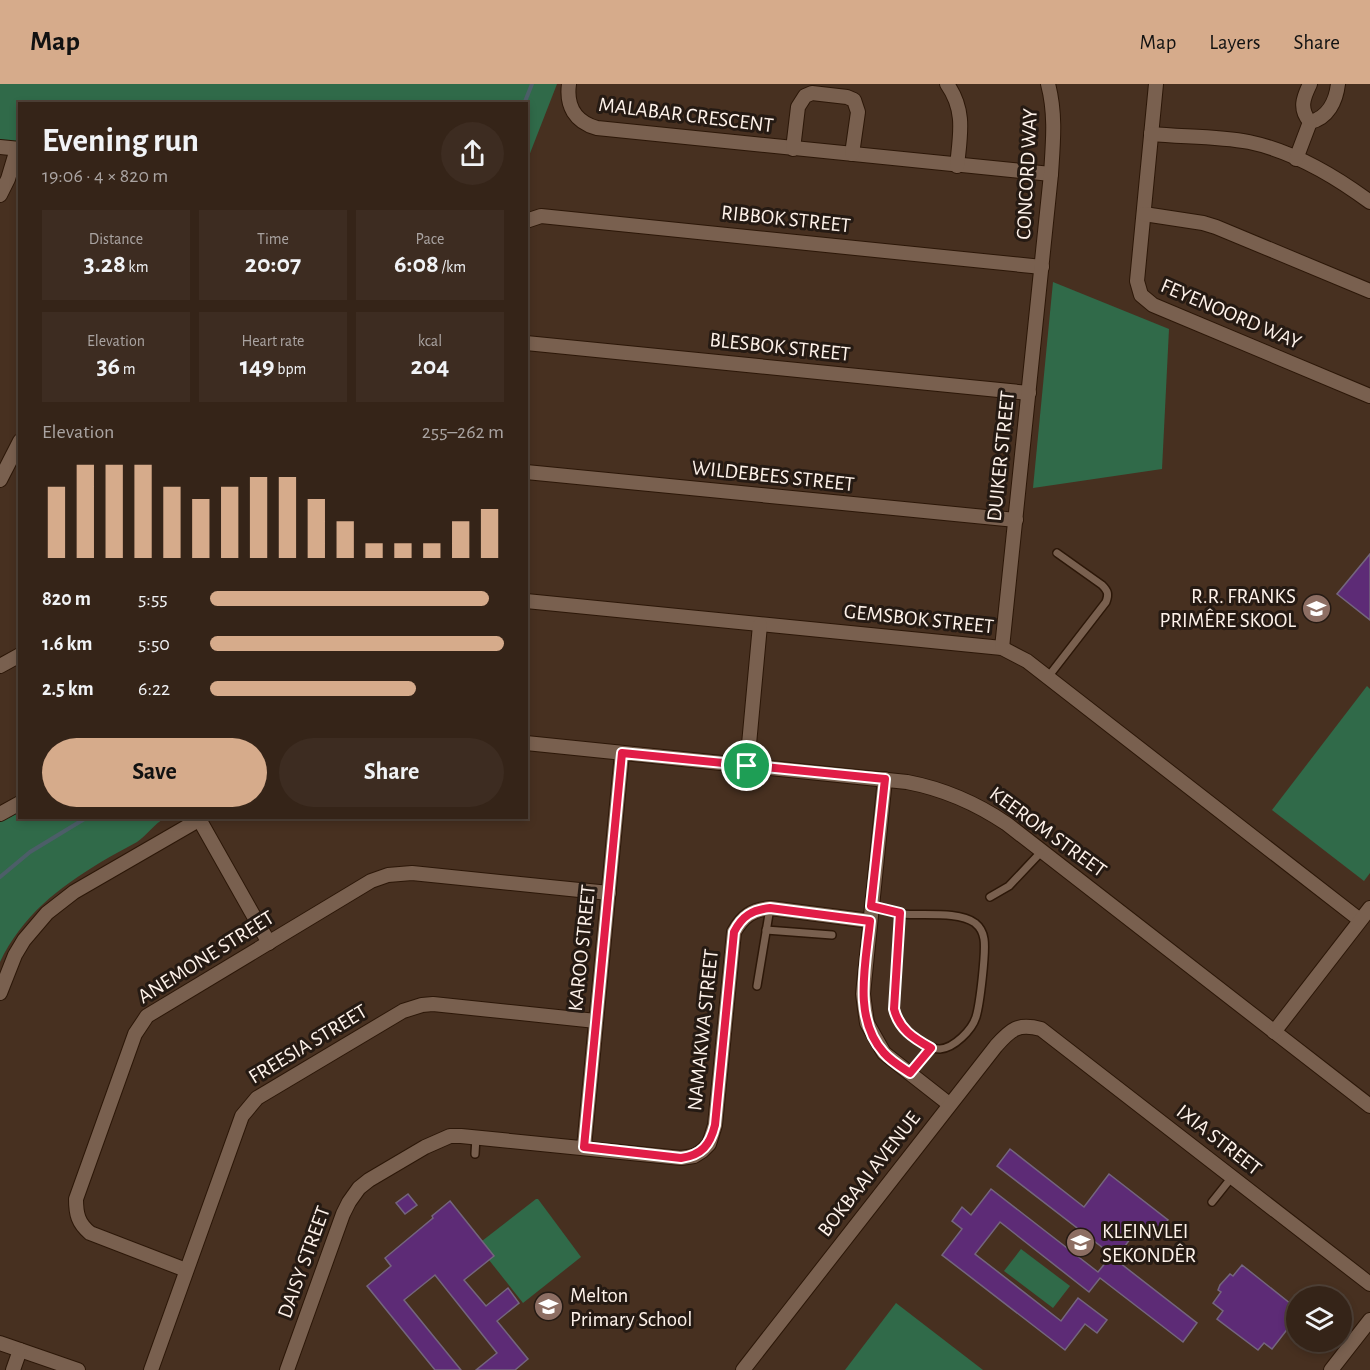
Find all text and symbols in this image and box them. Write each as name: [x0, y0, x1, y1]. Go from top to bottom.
text: Map: [30, 28, 80, 56]
text: Map: [1140, 32, 1176, 53]
text: Layers: [1209, 32, 1260, 53]
text: Share: [1293, 32, 1340, 53]
street label: MALABAR CRESCENT: [597, 94, 775, 136]
street label: CONCORD WAY: [1013, 108, 1041, 240]
button: share: [441, 122, 504, 185]
text: Evening run: [42, 125, 199, 158]
text: 19:06 · 4 × 820 m: [42, 166, 168, 186]
street label: RIBBOK STREET: [720, 202, 852, 236]
text: Distance: [89, 231, 143, 247]
text: Time: [257, 231, 289, 247]
text: Pace: [416, 231, 444, 247]
text: 3.28: [84, 251, 126, 277]
text: 20:07: [245, 251, 301, 277]
text: 6:08: [394, 251, 439, 277]
text: km: [126, 259, 148, 275]
text: /km: [439, 259, 466, 275]
street label: FEYENOORD WAY: [1158, 275, 1304, 353]
street label: BLESBOK STREET: [708, 329, 852, 365]
text: Elevation: [87, 333, 145, 349]
text: Heart rate: [242, 333, 304, 349]
text: kcal: [418, 333, 442, 349]
text: 36: [96, 353, 120, 379]
text: 149: [240, 353, 275, 379]
text: 204: [411, 353, 449, 379]
text: m: [120, 361, 136, 377]
text: bpm: [275, 361, 306, 377]
street label: DUIKER STREET: [984, 390, 1018, 522]
text: Elevation: [42, 422, 114, 442]
text: 255–262 m: [422, 422, 504, 442]
street label: WILDEBEES STREET: [690, 457, 856, 495]
place label: R.R. FRANKS PRIMÊRE SKOOL: [1160, 586, 1296, 631]
text: 820 m: [42, 589, 91, 609]
text: 5:55: [138, 589, 168, 609]
school or university icon: R.R. FRANKS PRIMÊRE SKOOL: [1301, 592, 1333, 624]
street label: GEMSBOK STREET: [843, 601, 995, 637]
text: 1.6 km: [42, 634, 93, 654]
text: 5:50: [138, 634, 170, 654]
text: 2.5 km: [42, 679, 94, 699]
text: 6:22: [138, 679, 170, 699]
button: Save: [42, 738, 267, 807]
button: Share: [279, 738, 504, 807]
pin: [721, 740, 772, 791]
icon: arrive: [730, 749, 763, 782]
street label: KEEROM STREET: [986, 783, 1110, 881]
street label: KAROO STREET: [565, 884, 599, 1012]
street label: ANEMONE STREET: [134, 907, 278, 1007]
street label: NAMAKWA STREET: [684, 948, 722, 1112]
street label: FREESIA STREET: [245, 1000, 371, 1088]
street label: IXIA STREET: [1173, 1101, 1265, 1179]
street label: BOKBAAI AVENUE: [814, 1108, 924, 1240]
street label: DAISY STREET: [274, 1203, 334, 1321]
place label: KLEINVLEI SEKONDÊR: [1102, 1221, 1196, 1266]
school or university icon: KLEINVLEI SEKONDÊR: [1065, 1227, 1097, 1259]
place label: Melton Primary School: [570, 1285, 693, 1330]
map controls: [1286, 1286, 1352, 1352]
button: layers: [1286, 1286, 1352, 1352]
school or university icon: Melton Primary School: [533, 1291, 565, 1323]

